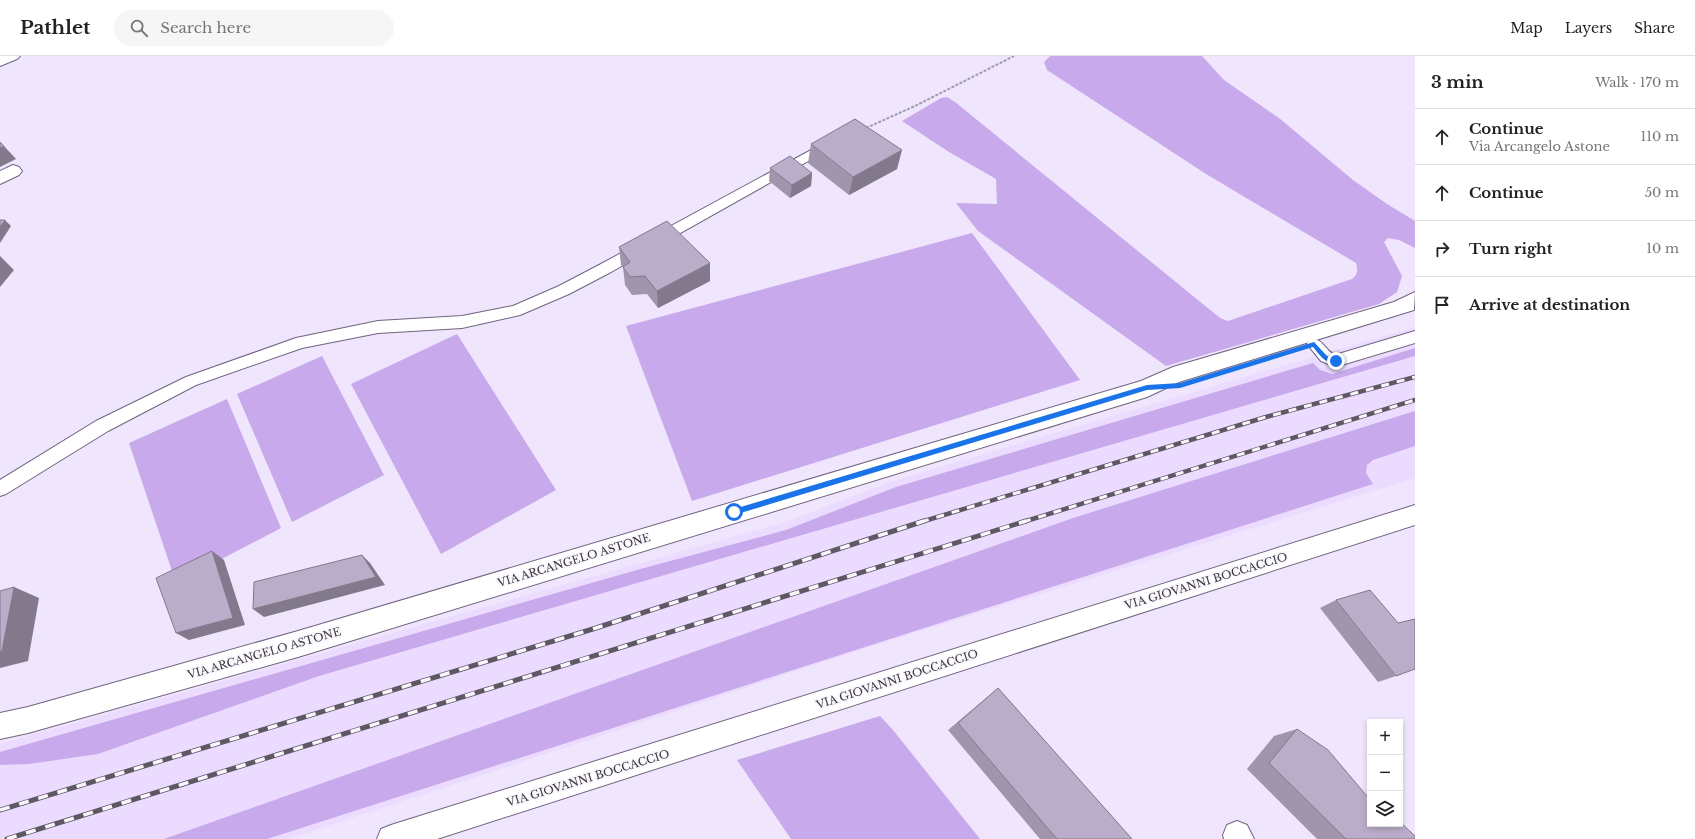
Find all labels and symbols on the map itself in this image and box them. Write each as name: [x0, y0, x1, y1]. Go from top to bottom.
route end: [1327, 352, 1345, 370]
route start: [725, 503, 743, 521]
street label: VIA ARCANGELO ASTONE: [495, 530, 652, 590]
street label: VIA GIOVANNI BOCCACCIO: [1122, 550, 1289, 613]
street label: VIA ARCANGELO ASTONE: [185, 624, 342, 682]
street label: VIA GIOVANNI BOCCACCIO: [813, 646, 980, 712]
street label: VIA GIOVANNI BOCCACCIO: [504, 747, 671, 810]

